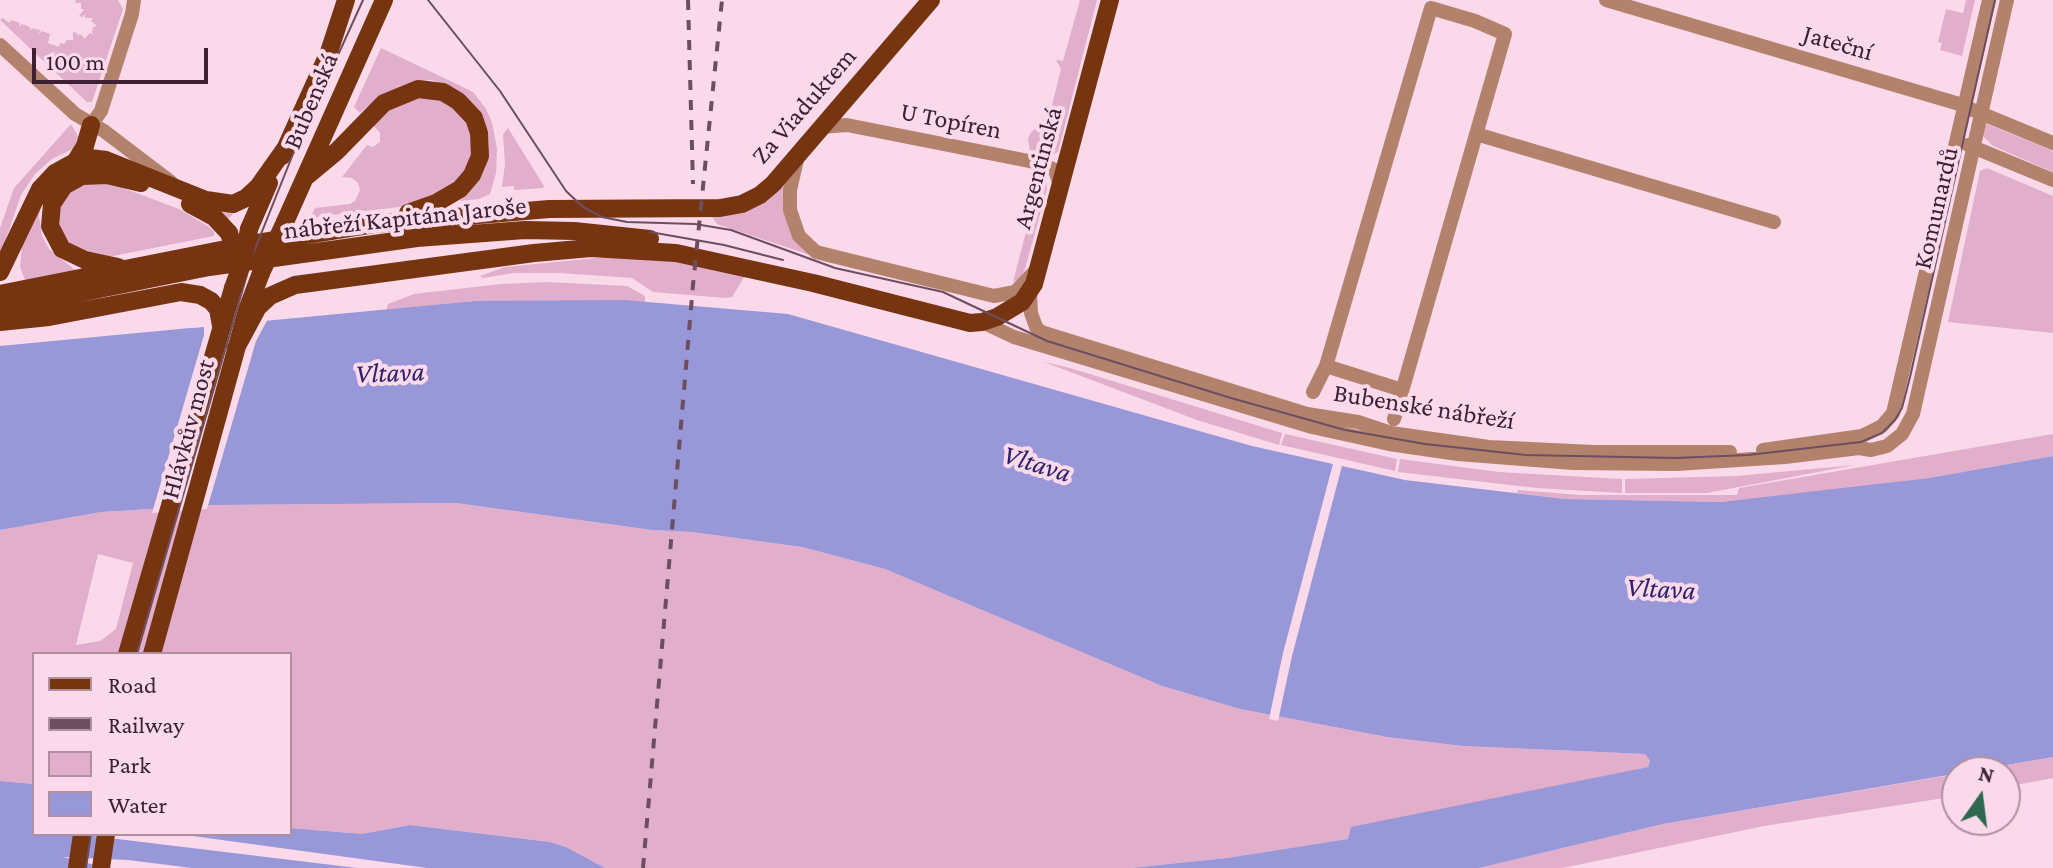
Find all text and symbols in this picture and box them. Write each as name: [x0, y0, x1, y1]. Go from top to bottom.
street label: Jateční: [1800, 18, 1876, 68]
scale bar: [36, 32, 212, 82]
street label: Za Viaduktem: [745, 41, 863, 171]
text: 100 m: [46, 48, 105, 75]
street label: Bubenská: [277, 48, 345, 154]
street label: U Topíren: [898, 96, 1004, 146]
street label: Argentinská: [1007, 103, 1069, 233]
street label: Komunardů: [1907, 144, 1965, 272]
street label: nábřeží Kapitána Jaroše: [282, 190, 528, 246]
water label: Vltava: [355, 355, 425, 391]
street label: Hlávkův most: [154, 356, 222, 502]
street label: Bubenské nábřeží: [1331, 377, 1517, 437]
water label: Vltava: [999, 438, 1075, 490]
water label: Vltava: [1626, 570, 1696, 608]
legend: [32, 652, 292, 836]
text: Road: [108, 671, 157, 698]
text: Railway: [108, 711, 184, 738]
text: Park: [108, 751, 151, 778]
north arrow: [1941, 756, 2021, 836]
text: N: [1976, 760, 1997, 788]
text: Water: [108, 791, 167, 818]

